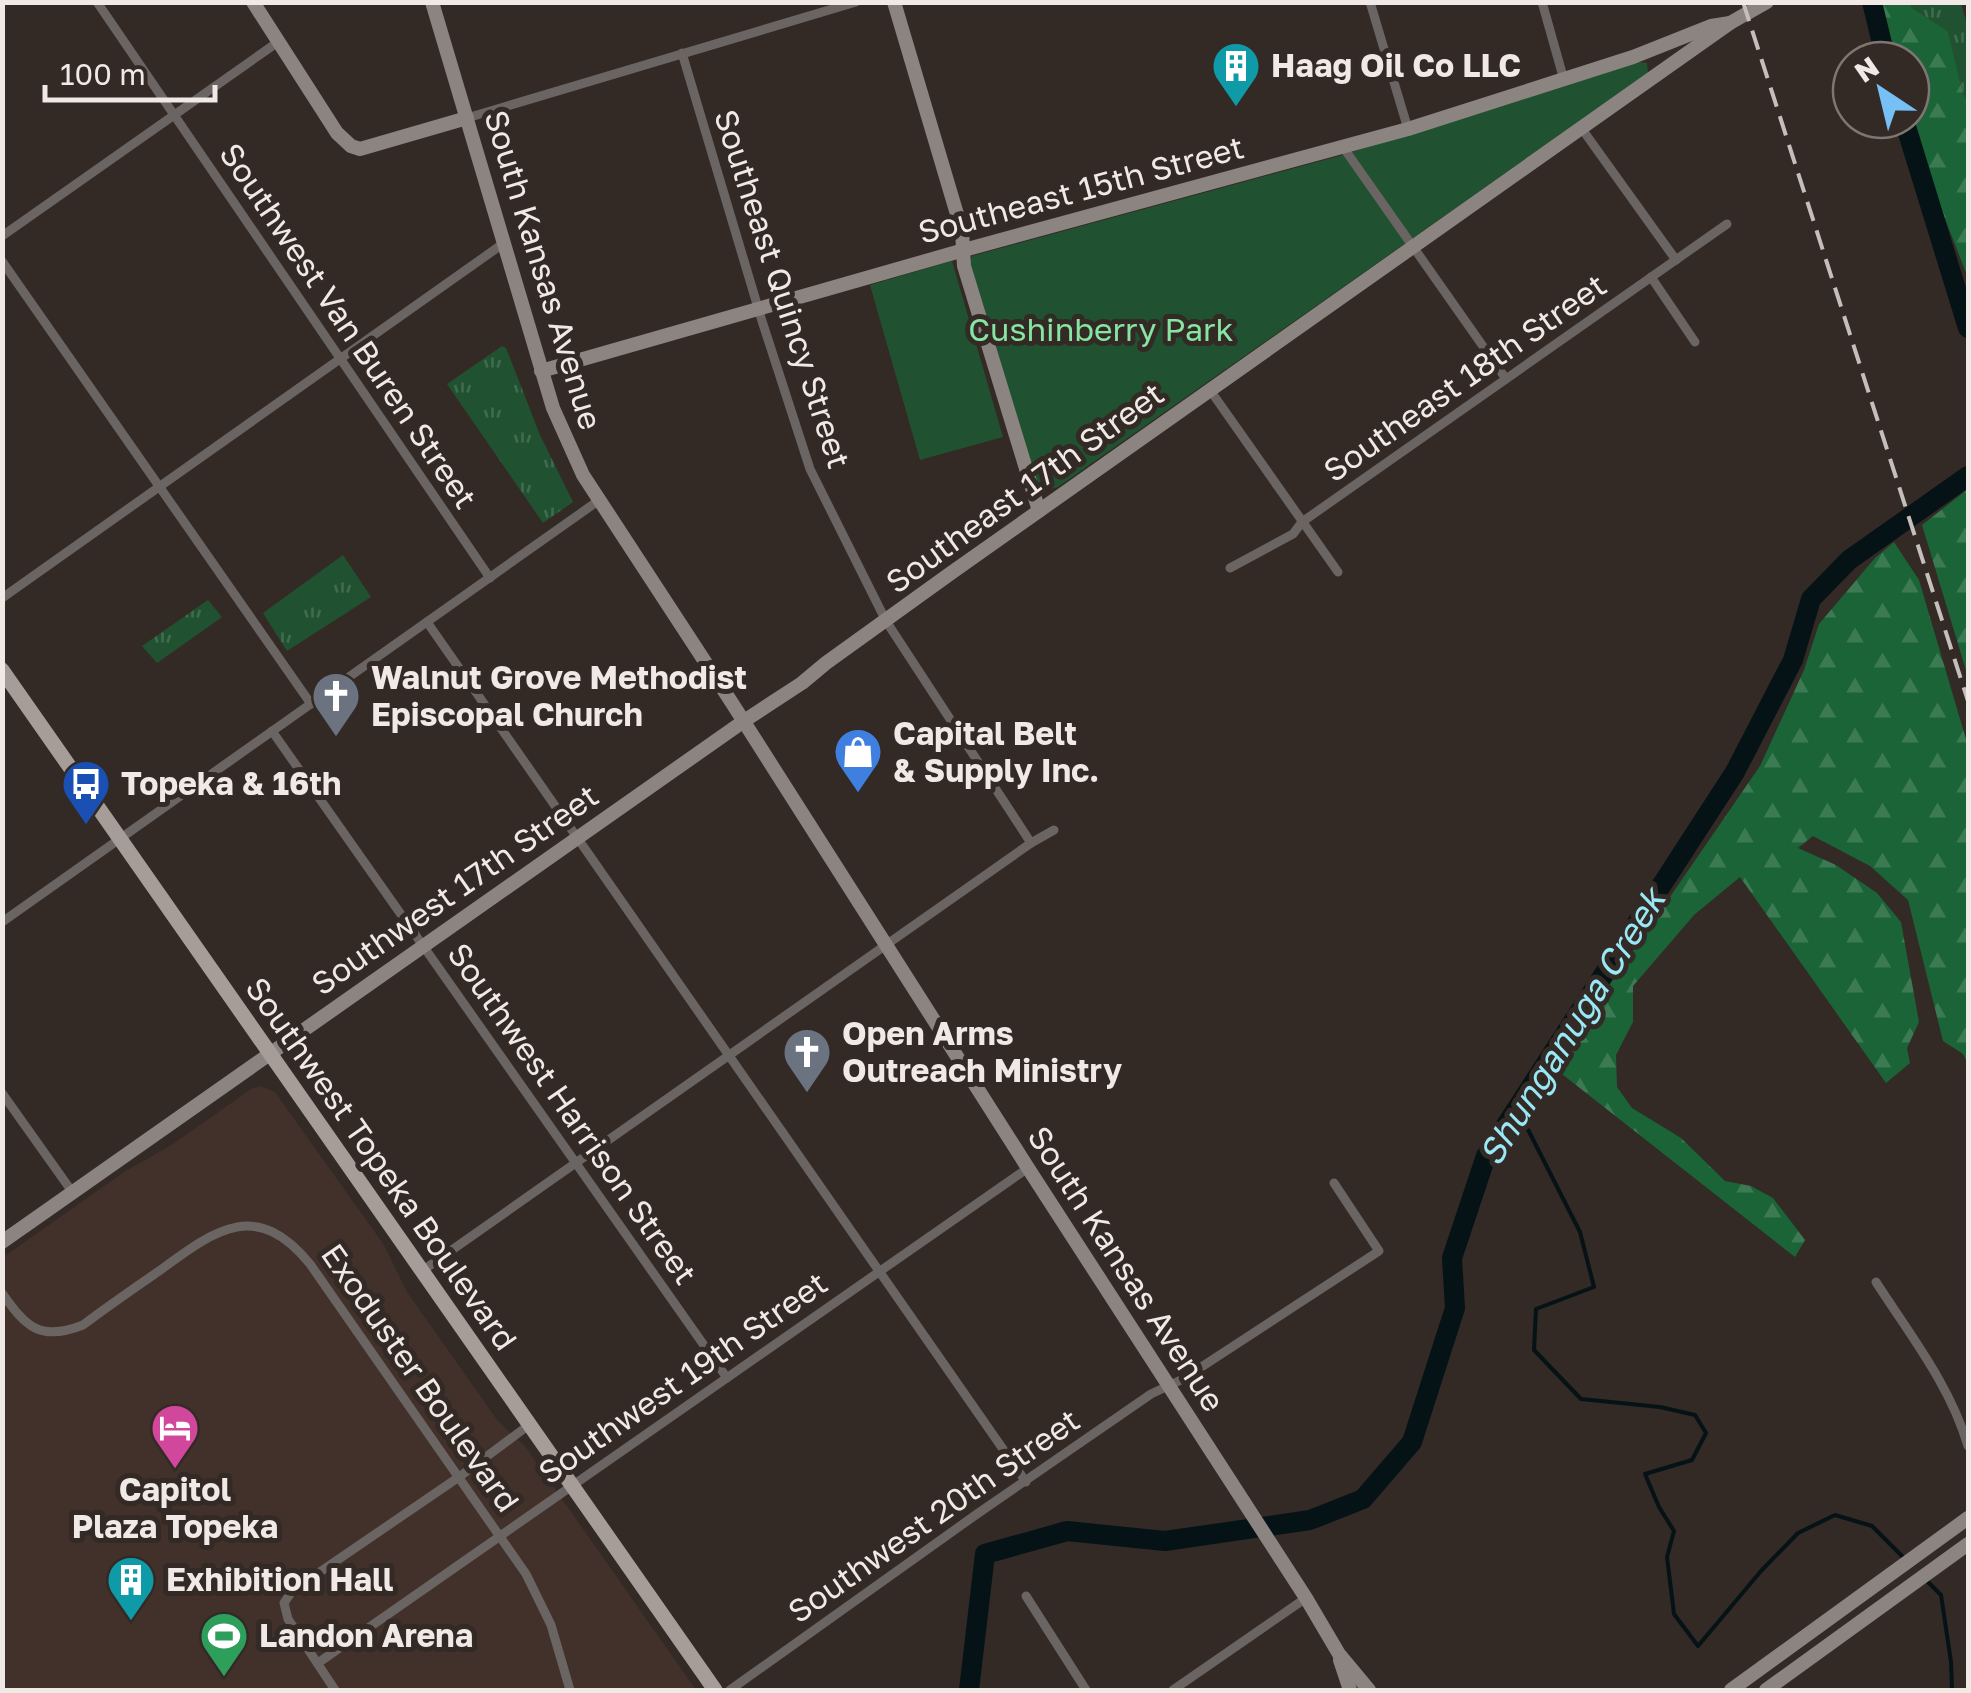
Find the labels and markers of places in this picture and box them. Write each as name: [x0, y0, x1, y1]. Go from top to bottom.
building icon: Haag Oil Co LLC: [1210, 40, 1262, 108]
place label: Haag Oil Co LLC: [1271, 46, 1521, 84]
place label: Walnut Grove Methodist Episcopal Church: [371, 658, 747, 733]
church icon: Walnut Grove Methodist Episcopal Church: [310, 670, 362, 738]
place label: Capital Belt & Supply Inc.: [893, 714, 1099, 789]
shop icon: Capital Belt & Supply Inc.: [832, 726, 884, 794]
bus stop icon: Topeka & 16th: [60, 758, 112, 826]
place label: Topeka & 16th: [121, 764, 341, 802]
place label: Open Arms Outreach Ministry: [842, 1014, 1122, 1089]
church icon: Open Arms Outreach Ministry: [781, 1026, 833, 1094]
hotel icon: Capitol Plaza Topeka: [149, 1402, 201, 1470]
place label: Capitol Plaza Topeka: [72, 1470, 278, 1545]
building icon: Exhibition Hall: [105, 1554, 157, 1622]
place label: Exhibition Hall: [166, 1560, 394, 1598]
sports icon: Landon Arena: [198, 1610, 250, 1678]
place label: Landon Arena: [259, 1616, 473, 1654]

